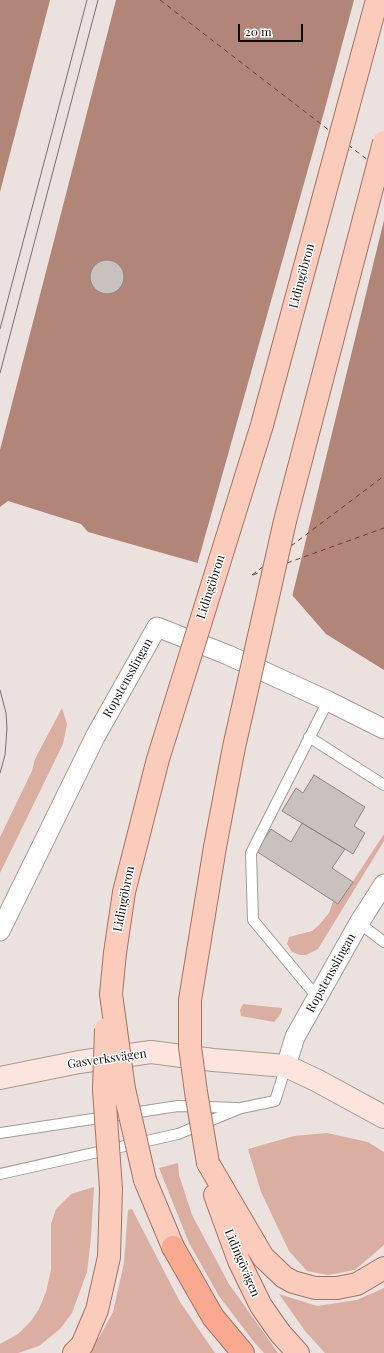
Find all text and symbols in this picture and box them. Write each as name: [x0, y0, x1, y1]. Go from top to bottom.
scale bar: [240, 16, 305, 42]
text: 20 m: [245, 23, 272, 39]
street label: Lidingöbron: [286, 242, 318, 310]
street label: Lidingöbron: [194, 553, 228, 621]
street label: Ropstensslingan: [100, 636, 156, 720]
street label: Lidingöbron: [111, 865, 137, 933]
street label: Ropstensslingan: [303, 931, 359, 1015]
street label: Gasverksvägen: [66, 1046, 148, 1072]
street label: Lidingövägen: [221, 1227, 263, 1299]

